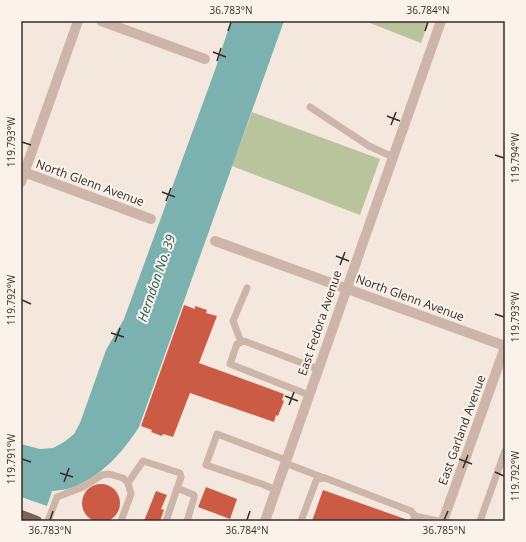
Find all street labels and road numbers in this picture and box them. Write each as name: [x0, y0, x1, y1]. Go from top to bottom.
street label: North Glenn Avenue: [34, 155, 147, 210]
street label: East Fedora Avenue: [294, 268, 346, 378]
street label: North Glenn Avenue: [354, 270, 467, 325]
street label: East Garland Avenue: [434, 372, 489, 487]

